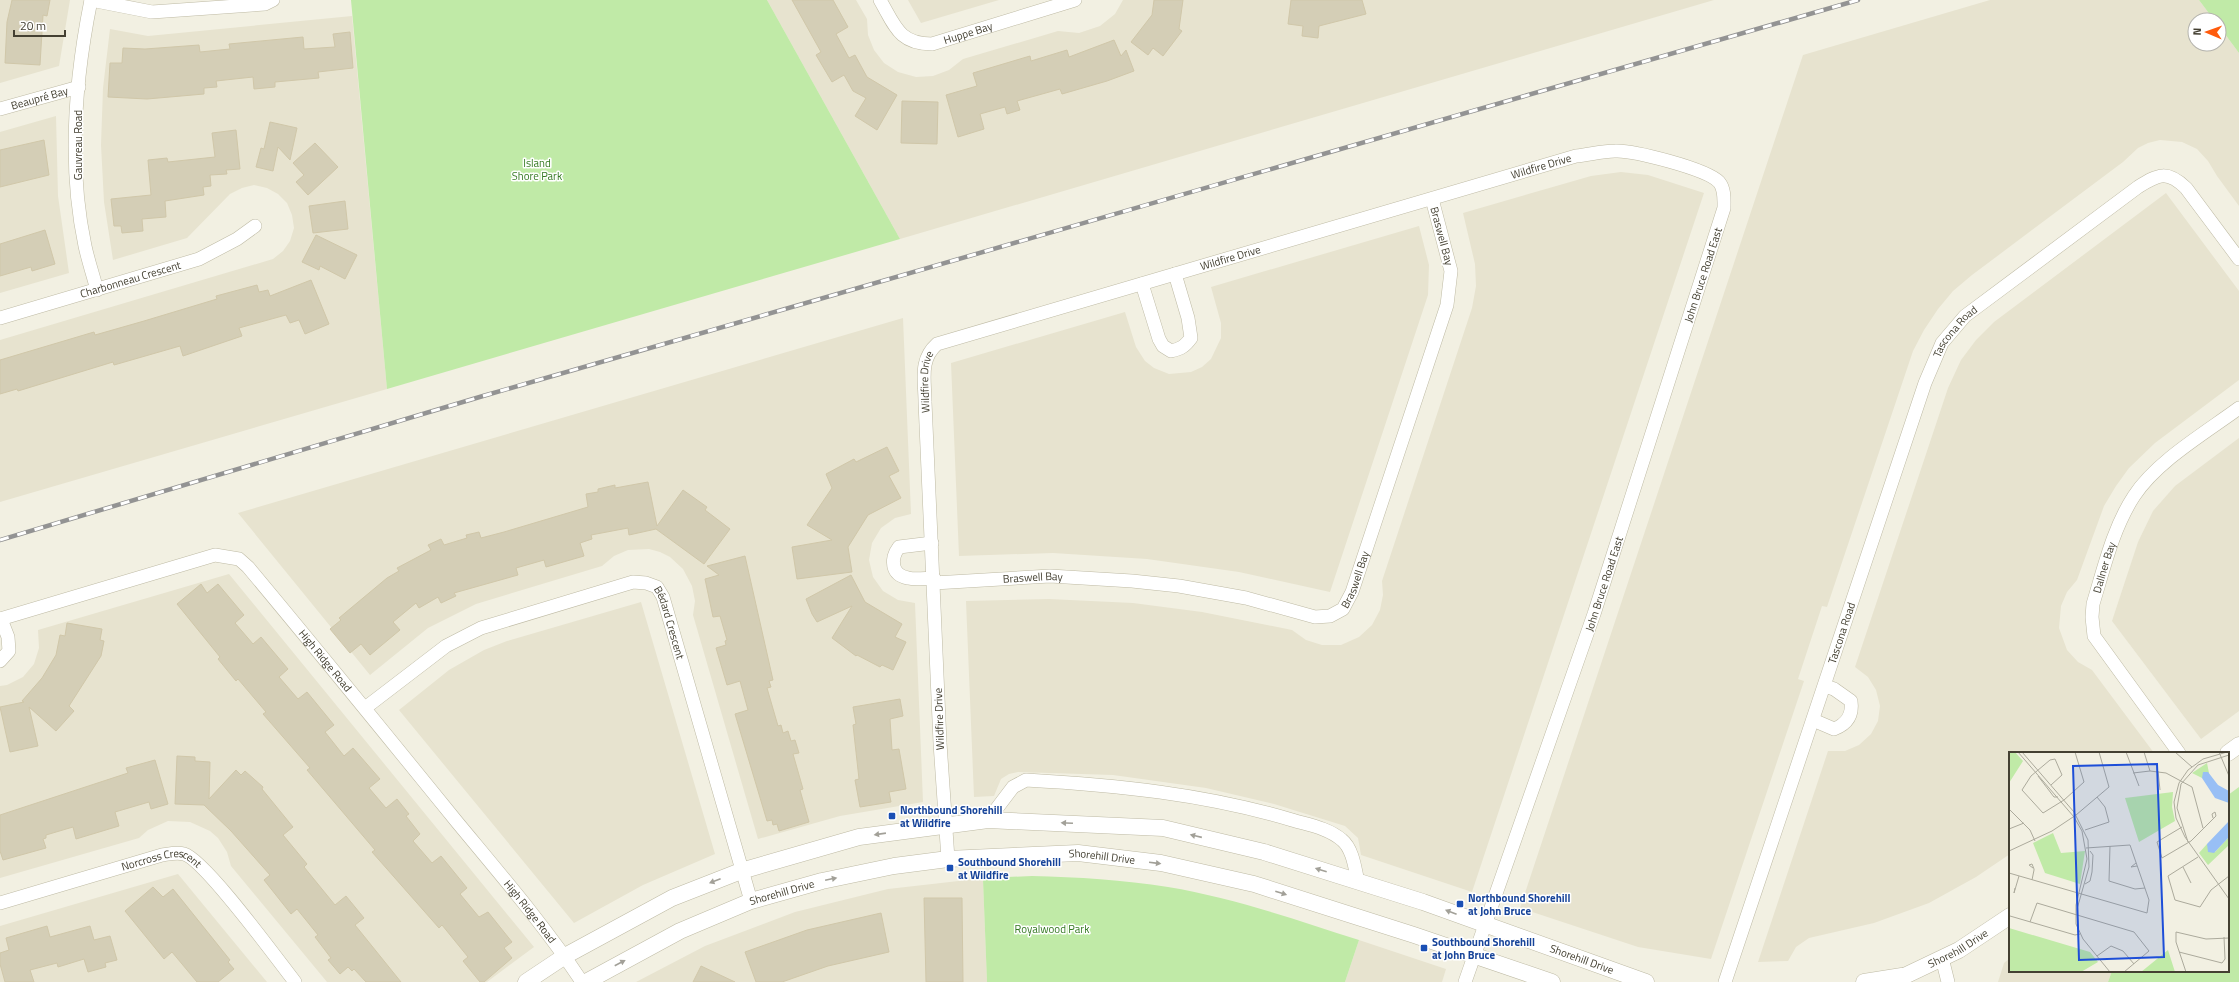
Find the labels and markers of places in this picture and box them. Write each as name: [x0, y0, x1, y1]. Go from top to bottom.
place label: Northbound Shorehill at Wildfire: [900, 802, 1003, 831]
marker: Northbound Shorehill at Wildfire: [887, 811, 897, 821]
place label: Southbound Shorehill at Wildfire: [958, 854, 1061, 883]
marker: Southbound Shorehill at Wildfire: [945, 863, 955, 873]
place label: Northbound Shorehill at John Bruce: [1468, 890, 1571, 919]
marker: Northbound Shorehill at John Bruce: [1455, 899, 1465, 909]
place label: Southbound Shorehill at John Bruce: [1432, 934, 1535, 963]
marker: Southbound Shorehill at John Bruce: [1419, 943, 1429, 953]

